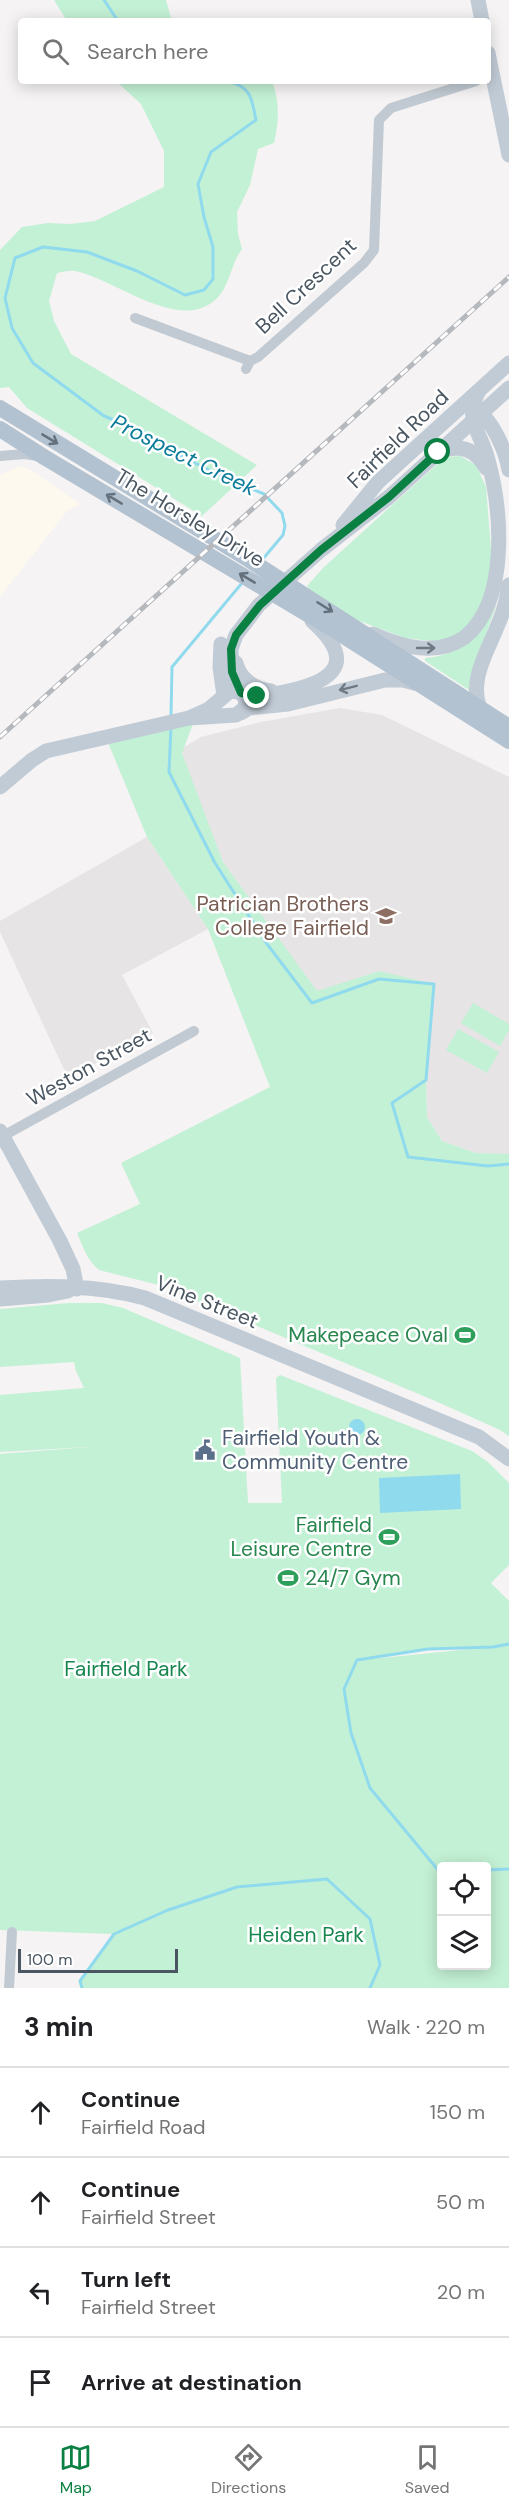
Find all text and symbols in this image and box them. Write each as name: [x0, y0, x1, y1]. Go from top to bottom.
search box: [18, 18, 491, 84]
icon: search: [39, 35, 72, 68]
text: Search here: [87, 37, 208, 66]
street label: Bell Crescent: [249, 232, 363, 340]
street label: Fairfield Road: [341, 383, 455, 495]
water label: Prospect Creek: [106, 407, 262, 503]
one-way arrow: [41, 433, 58, 445]
route start: [424, 438, 450, 464]
street label: The Horsley Drive: [110, 462, 270, 574]
one-way arrow: [106, 493, 123, 505]
one-way arrow: [239, 572, 256, 584]
one-way arrow: [316, 601, 333, 614]
one-way arrow: [416, 642, 436, 654]
route end: [243, 682, 269, 708]
one-way arrow: [339, 683, 358, 695]
place label: Patrician Brothers College Fairfield: [196, 890, 369, 942]
school or university icon: Patrician Brothers College Fairfield: [374, 904, 398, 928]
street label: Weston Street: [22, 1021, 156, 1113]
street label: Vine Street: [152, 1269, 262, 1335]
place label: Makepeace Oval: [288, 1321, 448, 1349]
sports icon: Makepeace Oval: [453, 1323, 477, 1347]
place label: Fairfield Youth & Community Centre: [222, 1424, 408, 1476]
public building icon: Fairfield Youth & Community Centre: [193, 1438, 217, 1462]
place label: Fairfield Leisure Centre: [230, 1511, 372, 1563]
sports icon: Fairfield Leisure Centre: [377, 1525, 401, 1549]
place label: 24/7 Gym: [305, 1564, 401, 1592]
sports icon: 24/7 Gym: [276, 1566, 300, 1590]
park label: Fairfield Park: [64, 1655, 188, 1683]
map controls: [437, 1862, 491, 1970]
button: locate: [437, 1862, 491, 1916]
button: layers: [437, 1916, 491, 1970]
park label: Heiden Park: [248, 1921, 364, 1949]
scale bar: [18, 1946, 178, 1974]
text: 100 m: [27, 1949, 72, 1970]
text: 3 min: [24, 2010, 93, 2044]
text: Walk · 220 m: [367, 2014, 485, 2040]
text: Continue: [81, 2085, 180, 2114]
icon: ahead: [24, 2096, 57, 2129]
text: 150 m: [430, 2099, 485, 2125]
text: Fairfield Road: [81, 2114, 206, 2140]
text: Continue: [81, 2175, 180, 2204]
icon: ahead: [24, 2186, 57, 2219]
text: 50 m: [436, 2189, 485, 2215]
text: Fairfield Street: [81, 2204, 216, 2230]
text: Turn left: [81, 2265, 171, 2294]
icon: left: [24, 2276, 57, 2309]
text: 20 m: [437, 2279, 485, 2305]
text: Fairfield Street: [81, 2294, 216, 2320]
icon: arrive: [24, 2366, 57, 2399]
text: Arrive at destination: [81, 2368, 302, 2397]
tab: Map: [59, 2441, 92, 2498]
tab: Directions: [211, 2441, 286, 2498]
tab: Saved: [405, 2441, 450, 2498]

